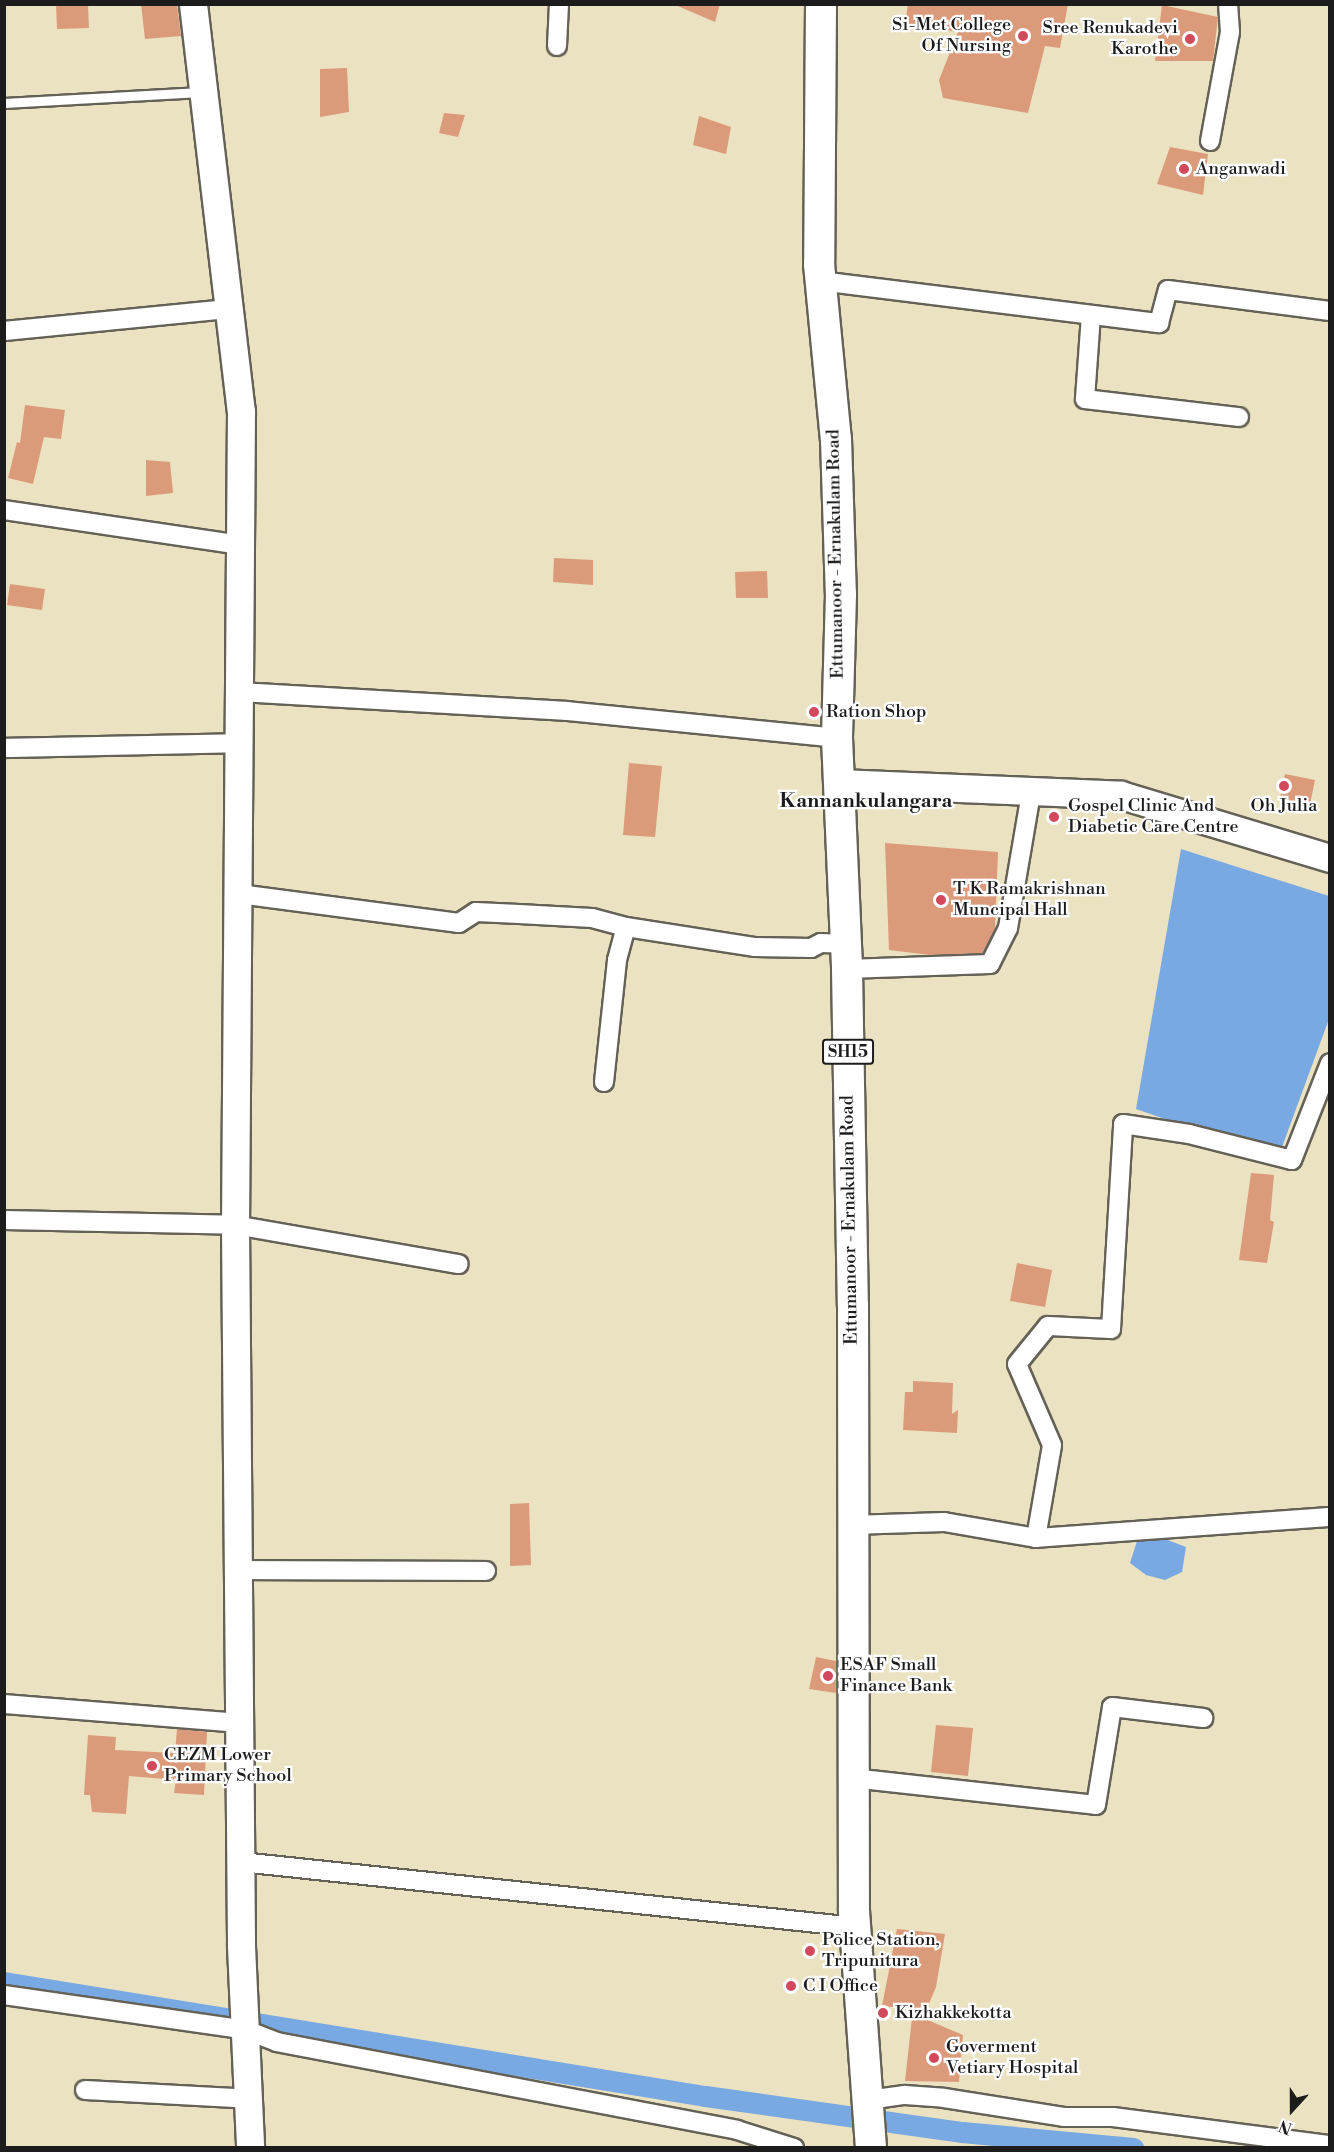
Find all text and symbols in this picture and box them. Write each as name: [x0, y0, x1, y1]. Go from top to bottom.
place label: Si-Met College Of Nursing: [892, 15, 1011, 57]
place label: Sree Renukadevi Karothe: [1043, 18, 1178, 60]
marker: Si-Met College Of Nursing: [1016, 29, 1030, 43]
marker: Sree Renukadevi Karothe: [1183, 32, 1197, 46]
place label: Anganwadi: [1196, 158, 1286, 180]
marker: Anganwadi: [1177, 162, 1191, 176]
street label: Ettumanoor - Ernakulam Road: [823, 429, 849, 679]
place label: Ration Shop: [826, 701, 926, 723]
marker: Ration Shop: [807, 705, 821, 719]
marker: Oh Julia: [1277, 779, 1291, 793]
district label: Kannankulangara: [780, 789, 952, 813]
place label: Oh Julia: [1251, 795, 1317, 817]
place label: Gospel Clinic And Diabetic Care Centre: [1068, 796, 1239, 838]
marker: Gospel Clinic And Diabetic Care Centre: [1045, 808, 1063, 826]
place label: T K Ramakrishnan Muncipal Hall: [953, 879, 1106, 922]
marker: T K Ramakrishnan Muncipal Hall: [934, 893, 948, 907]
road number: SH15: [821, 1039, 875, 1065]
street label: Ettumanoor - Ernakulam Road: [837, 1095, 863, 1345]
place label: ESAF Small Finance Bank: [840, 1655, 952, 1698]
marker: ESAF Small Finance Bank: [821, 1669, 835, 1683]
place label: CEZM Lower Primary School: [164, 1745, 292, 1788]
marker: CEZM Lower Primary School: [145, 1759, 159, 1773]
place label: Police Station, Tripunitura: [822, 1930, 940, 1972]
marker: Police Station, Tripunitura: [803, 1944, 817, 1958]
place label: C I Office: [803, 1975, 878, 1997]
marker: C I Office: [784, 1979, 798, 1993]
place label: Kizhakkekotta: [895, 2002, 1012, 2024]
marker: Kizhakkekotta: [876, 2006, 890, 2020]
place label: Goverment Vetiary Hospital: [946, 2037, 1078, 2080]
marker: Goverment Vetiary Hospital: [927, 2051, 941, 2065]
north arrow: [1262, 2080, 1322, 2140]
text: N: [1276, 2115, 1295, 2138]

